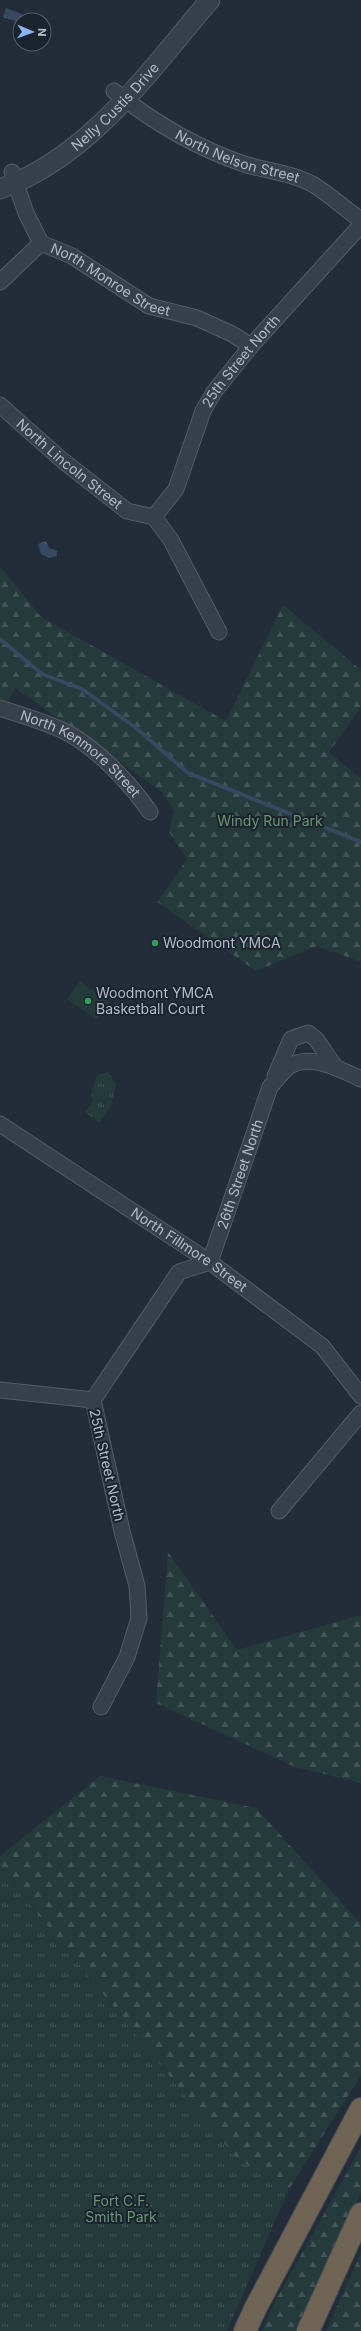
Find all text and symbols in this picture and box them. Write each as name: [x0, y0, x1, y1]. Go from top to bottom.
north arrow: [12, 12, 52, 52]
text: N: [35, 28, 49, 37]
street label: Nelly Custis Drive: [68, 59, 162, 154]
street label: North Nelson Street: [173, 126, 302, 186]
street label: North Monroe Street: [48, 239, 173, 319]
street label: 25th Street North: [198, 311, 283, 410]
street label: North Lincoln Street: [13, 415, 126, 512]
street label: North Kenmore Street: [18, 706, 145, 800]
park label: Windy Run Park: [217, 812, 323, 829]
place label: Woodmont YMCA: [163, 934, 281, 951]
marker: Woodmont YMCA: [150, 938, 160, 948]
place label: Woodmont YMCA Basketball Court: [96, 984, 214, 1017]
marker: Woodmont YMCA Basketball Court: [83, 996, 93, 1006]
street label: 26th Street North: [213, 1117, 266, 1231]
street label: North Fillmore Street: [128, 1203, 251, 1295]
street label: 25th Street North: [86, 1407, 129, 1523]
park label: Fort C.F. Smith Park: [85, 2192, 157, 2225]

